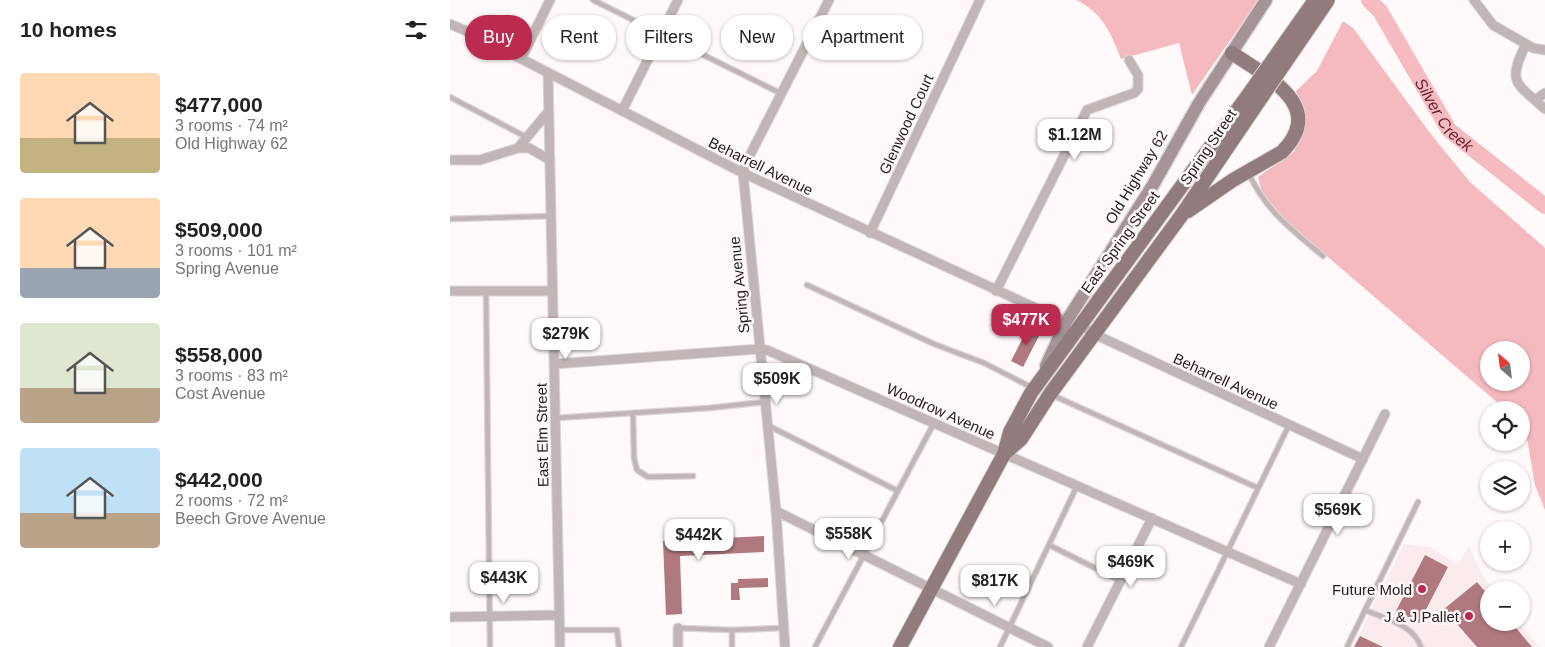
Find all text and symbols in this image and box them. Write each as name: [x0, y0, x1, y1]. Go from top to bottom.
chip: Buy: [465, 15, 532, 60]
chip: Rent: [542, 15, 616, 60]
chip: Filters: [626, 15, 711, 60]
chip: New: [721, 15, 793, 60]
chip: Apartment: [803, 15, 922, 60]
icon: filters: [402, 16, 430, 44]
text: 10 homes: [20, 18, 117, 41]
street label: Glenwood Court: [875, 71, 937, 177]
water label: Silver Creek: [1412, 75, 1477, 155]
icon: home: [60, 93, 120, 153]
text: $477,000: [175, 93, 263, 116]
street label: Spring Street: [1176, 105, 1240, 188]
text: 3 rooms · 74 m²: [175, 117, 288, 134]
pin: $1.12M: [1034, 119, 1116, 161]
text: $1.12M: [1048, 126, 1102, 143]
street label: Old Highway 62: [1101, 127, 1171, 227]
street label: Beharrell Avenue: [706, 133, 816, 199]
text: Old Highway 62: [175, 135, 288, 152]
street label: East Spring Street: [1077, 187, 1163, 296]
icon: home: [60, 218, 120, 278]
text: $509,000: [175, 218, 263, 241]
street label: Spring Avenue: [725, 236, 753, 334]
text: 3 rooms · 101 m²: [175, 242, 297, 259]
text: Spring Avenue: [175, 260, 279, 277]
pin: $477K: [991, 304, 1061, 346]
text: $477K: [1002, 311, 1050, 328]
pin: $279K: [531, 318, 601, 360]
text: $279K: [542, 325, 590, 342]
north arrow: [1480, 341, 1530, 391]
map controls: [1480, 341, 1530, 631]
icon: home: [60, 343, 120, 403]
text: $558,000: [175, 343, 263, 366]
street label: Beharrell Avenue: [1171, 349, 1281, 413]
pin: $509K: [742, 362, 812, 405]
text: 3 rooms · 83 m²: [175, 367, 288, 384]
text: $509K: [753, 370, 801, 387]
street label: Woodrow Avenue: [884, 379, 998, 443]
street label: East Elm Street: [533, 382, 551, 487]
text: Cost Avenue: [175, 385, 265, 402]
button: locate: [1480, 401, 1530, 451]
button: layers: [1480, 461, 1530, 511]
icon: home: [60, 468, 120, 528]
text: $442,000: [175, 468, 263, 491]
text: 2 rooms · 72 m²: [175, 492, 288, 509]
pin: $569K: [1303, 494, 1373, 536]
text: $569K: [1314, 501, 1362, 518]
text: Beech Grove Avenue: [175, 510, 326, 527]
pin: $442K: [664, 518, 734, 561]
pin: $558K: [814, 518, 884, 560]
button: +: [1480, 521, 1530, 571]
text: $558K: [825, 525, 873, 542]
text: $442K: [675, 526, 723, 543]
pin: $469K: [1096, 546, 1166, 588]
text: $469K: [1107, 553, 1155, 570]
pin: $443K: [469, 562, 539, 604]
pin: $817K: [960, 564, 1030, 607]
text: $443K: [480, 569, 528, 586]
text: $817K: [971, 572, 1019, 589]
place label: Future Mold: [1332, 581, 1412, 598]
button: −: [1480, 581, 1530, 631]
marker: Future Mold: [1416, 583, 1428, 595]
place label: J & J Pallet: [1384, 608, 1460, 625]
marker: J & J Pallet: [1463, 610, 1475, 622]

